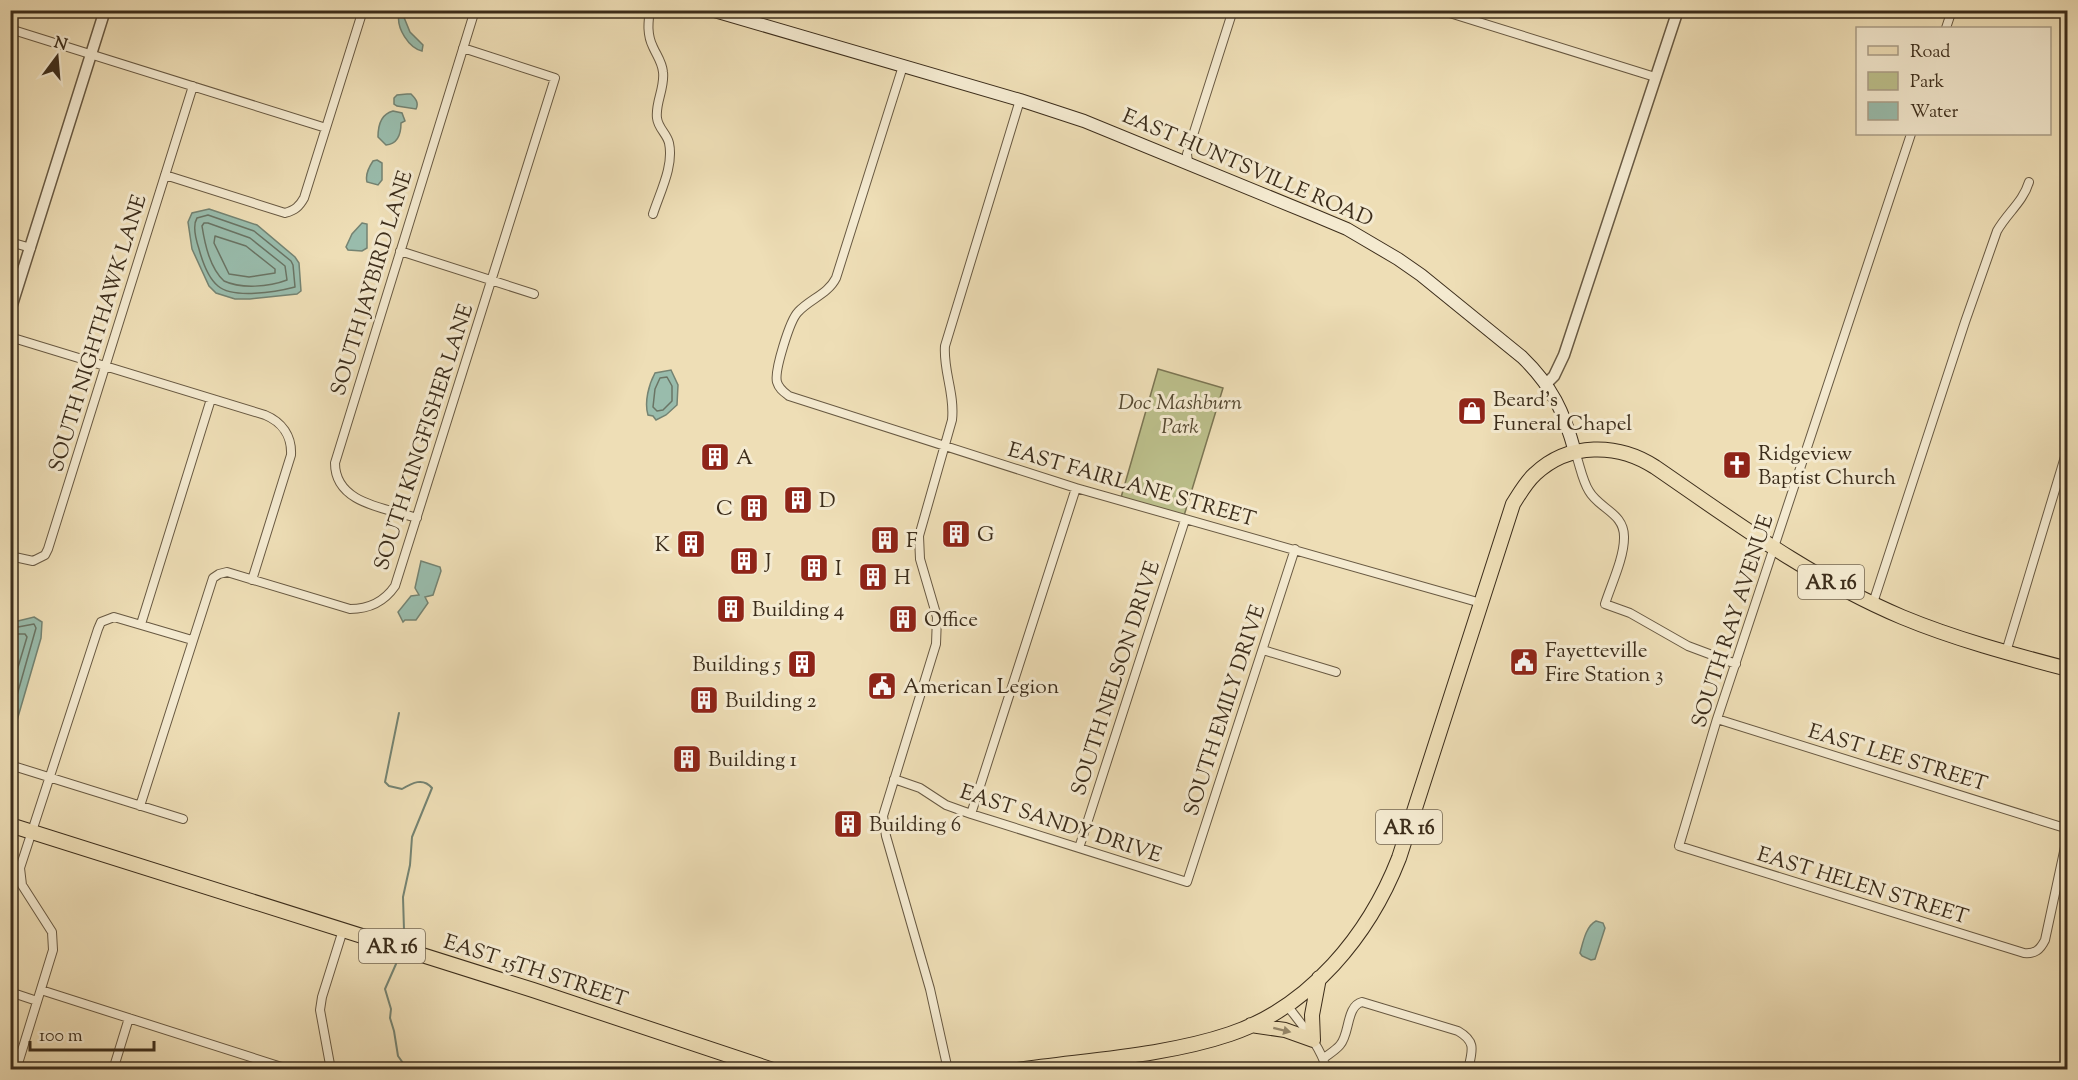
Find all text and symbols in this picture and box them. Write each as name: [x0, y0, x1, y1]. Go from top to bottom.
north arrow: [27, 27, 87, 87]
legend: [1856, 27, 2051, 135]
text: N: [51, 32, 70, 58]
text: Road: [1910, 40, 1950, 66]
text: Park: [1910, 70, 1945, 96]
text: Water: [1910, 100, 1959, 126]
street label: EAST HUNTSVILLE ROAD: [1117, 102, 1377, 235]
street label: SOUTH JAYBIRD LANE: [324, 167, 422, 400]
street label: SOUTH NIGHTHAWK LANE: [42, 191, 156, 476]
street label: SOUTH KINGFISHER LANE: [368, 300, 482, 575]
place label: Beard's Funeral Chapel: [1493, 386, 1632, 440]
park label: Doc Mashburn Park: [1118, 389, 1242, 443]
shop icon: Beard's Funeral Chapel: [1456, 395, 1488, 427]
street label: EAST FAIRLANE STREET: [1004, 436, 1259, 536]
place label: Ridgeview Baptist Church: [1758, 440, 1896, 494]
building icon: A: [699, 441, 731, 473]
place label: A: [736, 444, 753, 474]
church icon: Ridgeview Baptist Church: [1721, 449, 1753, 481]
building icon: D: [782, 484, 814, 516]
place label: D: [819, 487, 836, 517]
building icon: C: [738, 492, 770, 524]
place label: C: [716, 495, 733, 525]
street label: SOUTH RAY AVENUE: [1685, 511, 1783, 732]
building icon: G: [940, 518, 972, 550]
place label: G: [977, 521, 994, 551]
building icon: F: [869, 524, 901, 556]
place label: F: [906, 527, 918, 557]
building icon: K: [675, 528, 707, 560]
place label: K: [655, 531, 670, 561]
building icon: J: [728, 545, 760, 577]
place label: J: [764, 548, 771, 578]
building icon: I: [798, 552, 830, 584]
place label: I: [835, 555, 842, 585]
street label: SOUTH NELSON DRIVE: [1065, 557, 1169, 800]
building icon: H: [857, 561, 889, 593]
place label: H: [894, 564, 911, 594]
road number: AR 16: [1798, 565, 1864, 599]
building icon: Building 4: [715, 593, 747, 625]
place label: Building 4: [752, 596, 844, 626]
street label: SOUTH EMILY DRIVE: [1178, 601, 1274, 820]
building icon: Office: [887, 603, 919, 635]
place label: Office: [924, 606, 978, 636]
place label: Fayetteville Fire Station 3: [1545, 637, 1663, 691]
public building icon: Fayetteville Fire Station 3: [1508, 646, 1540, 678]
building icon: Building 5: [786, 648, 818, 680]
place label: Building 5: [692, 651, 781, 681]
public building icon: American Legion: [866, 670, 898, 702]
place label: American Legion: [903, 673, 1059, 703]
building icon: Building 2: [688, 684, 720, 716]
place label: Building 2: [725, 687, 817, 717]
street label: EAST LEE STREET: [1804, 717, 1991, 801]
building icon: Building 1: [671, 743, 703, 775]
place label: Building 1: [708, 746, 797, 776]
street label: EAST SANDY DRIVE: [956, 778, 1165, 872]
building icon: Building 6: [832, 808, 864, 840]
road number: AR 16: [1376, 810, 1442, 844]
place label: Building 6: [869, 811, 961, 841]
street label: EAST HELEN STREET: [1753, 840, 1972, 933]
street label: EAST 15TH STREET: [439, 928, 632, 1016]
road number: AR 16: [359, 929, 425, 963]
scale bar: [30, 1014, 154, 1052]
text: 100 m: [39, 1024, 83, 1050]
one-way arrow: [1273, 1025, 1292, 1035]

